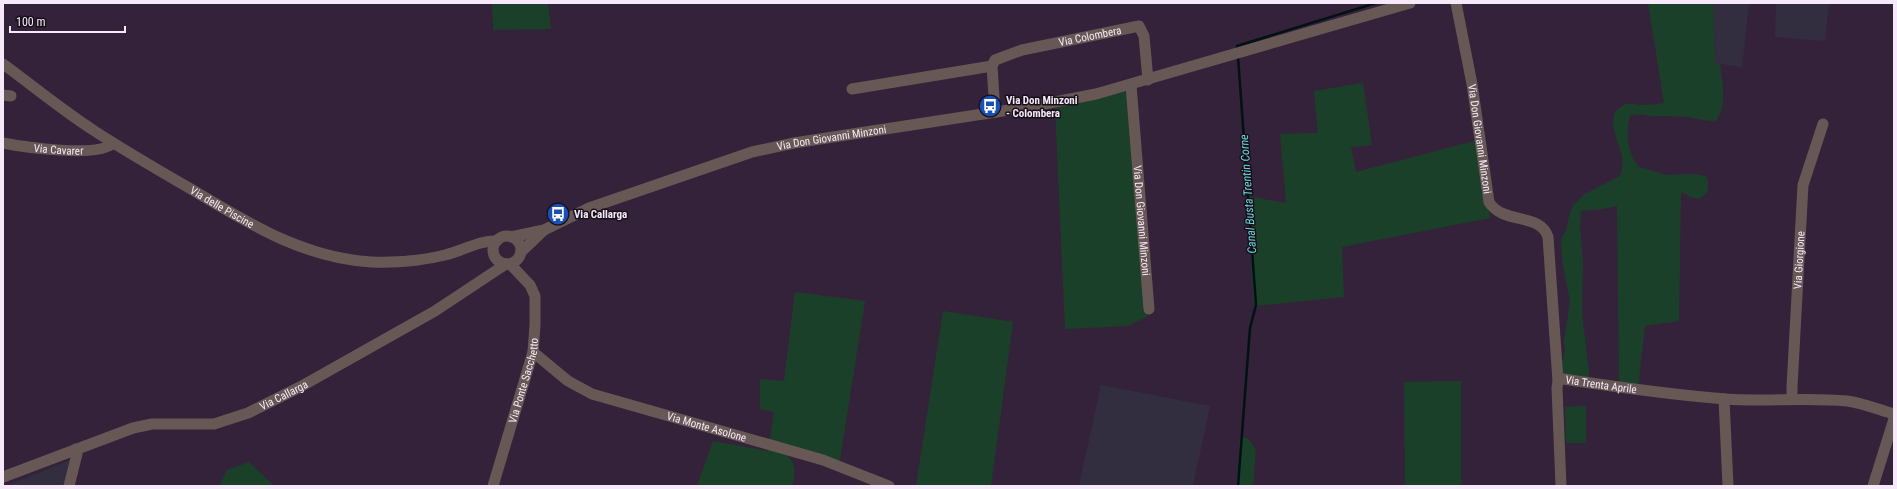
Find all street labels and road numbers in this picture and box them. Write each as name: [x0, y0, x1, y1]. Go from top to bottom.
street label: Via Colombera: [1057, 23, 1122, 49]
street label: Via Don Giovanni Minzoni: [1466, 83, 1494, 195]
street label: Via Don Giovanni Minzoni: [776, 122, 887, 153]
street label: Via Cavarer: [33, 141, 84, 157]
street label: Via Don Giovanni Minzoni: [1131, 165, 1153, 276]
street label: Via delle Piscine: [188, 183, 256, 231]
street label: Via Giorgione: [1791, 231, 1807, 290]
street label: Via Ponte Sacchetto: [506, 337, 541, 425]
street label: Via Trenta Aprile: [1565, 373, 1637, 396]
street label: Via Callarga: [257, 377, 310, 413]
street label: Via Monte Asolone: [665, 409, 748, 444]

